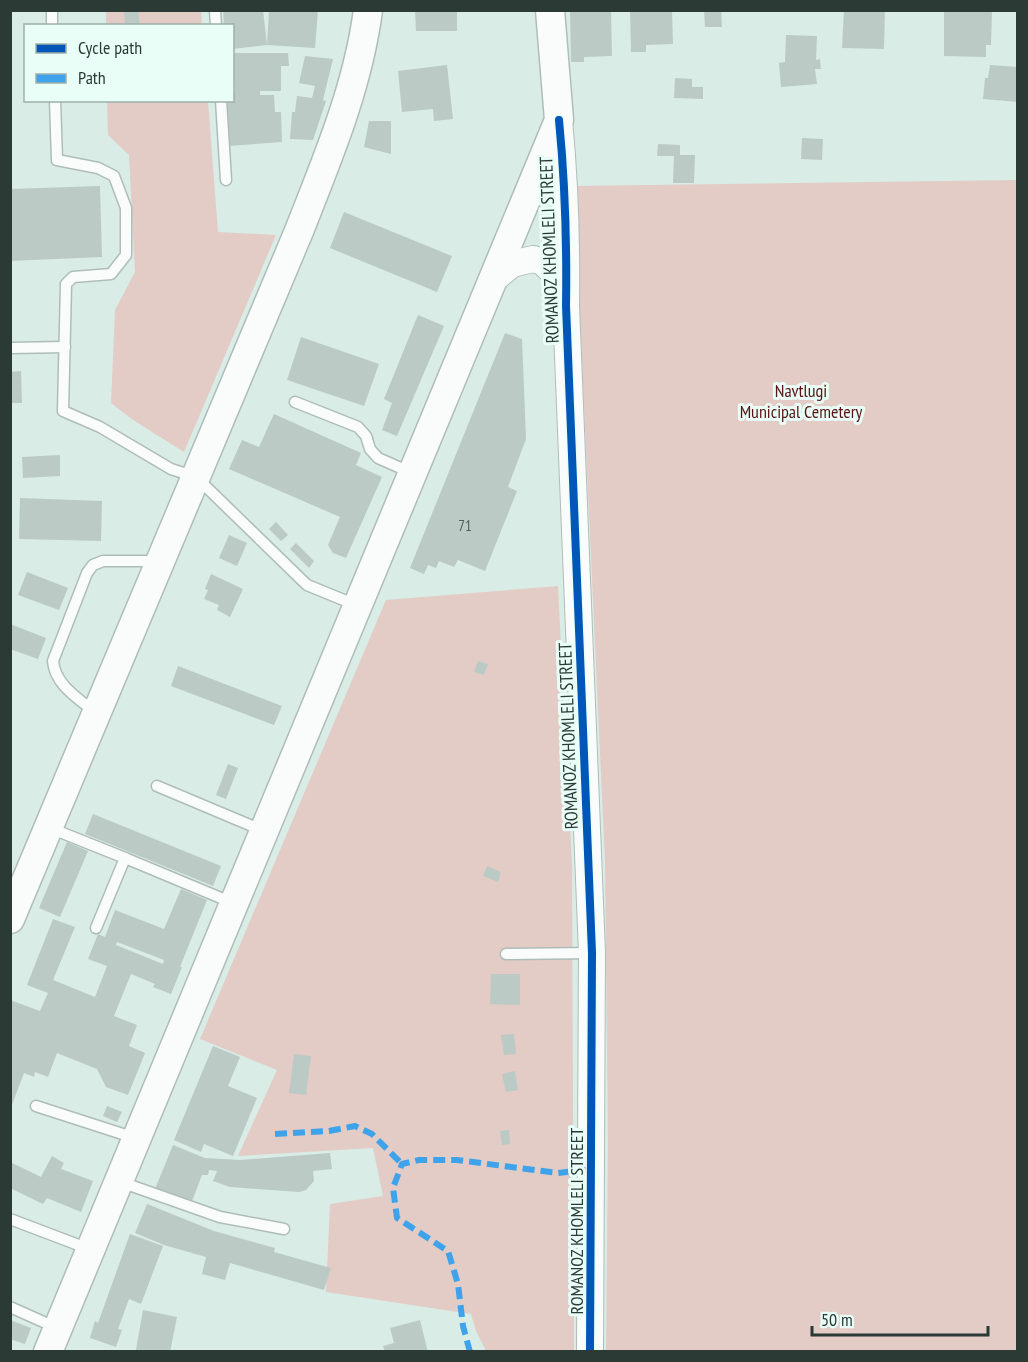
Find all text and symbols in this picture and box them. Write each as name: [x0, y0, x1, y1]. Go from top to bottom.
legend: [24, 24, 234, 102]
text: Cycle path: [78, 36, 142, 59]
text: Path: [78, 66, 106, 89]
street label: ROMANOZ KHOMLELI STREET: [534, 156, 564, 344]
park label: Navtlugi Municipal Cemetery: [740, 379, 863, 423]
house number: 71: [458, 516, 472, 535]
street label: ROMANOZ KHOMLELI STREET: [553, 642, 583, 830]
street label: ROMANOZ KHOMLELI STREET: [565, 1128, 588, 1314]
scale bar: [812, 1299, 988, 1337]
text: 50 m: [821, 1308, 853, 1331]

